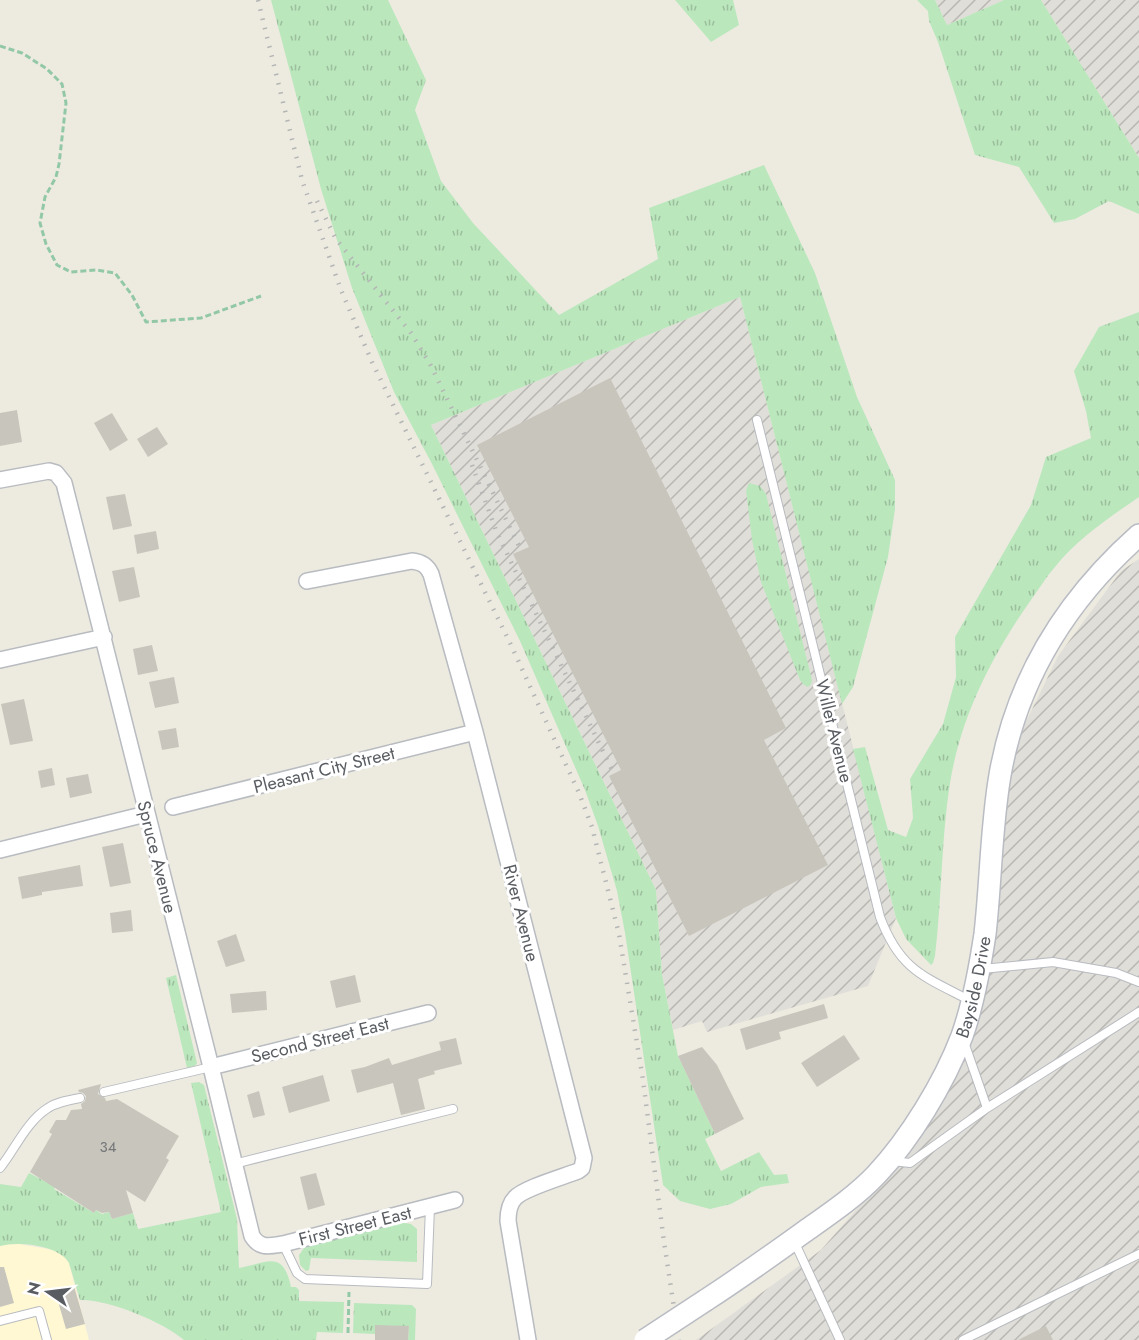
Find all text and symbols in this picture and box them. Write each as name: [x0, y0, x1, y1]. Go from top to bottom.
street label: Willet Avenue: [809, 677, 859, 785]
street label: Pleasant City Street: [251, 740, 398, 800]
street label: Spruce Avenue: [130, 798, 184, 916]
street label: River Avenue: [496, 862, 546, 964]
street label: Bayside Drive: [949, 934, 997, 1042]
street label: Second Street East: [248, 1010, 392, 1070]
house number: 34: [100, 1136, 117, 1158]
street label: First Street East: [296, 1199, 415, 1253]
north arrow: [18, 1262, 78, 1322]
text: N: [21, 1280, 47, 1297]

